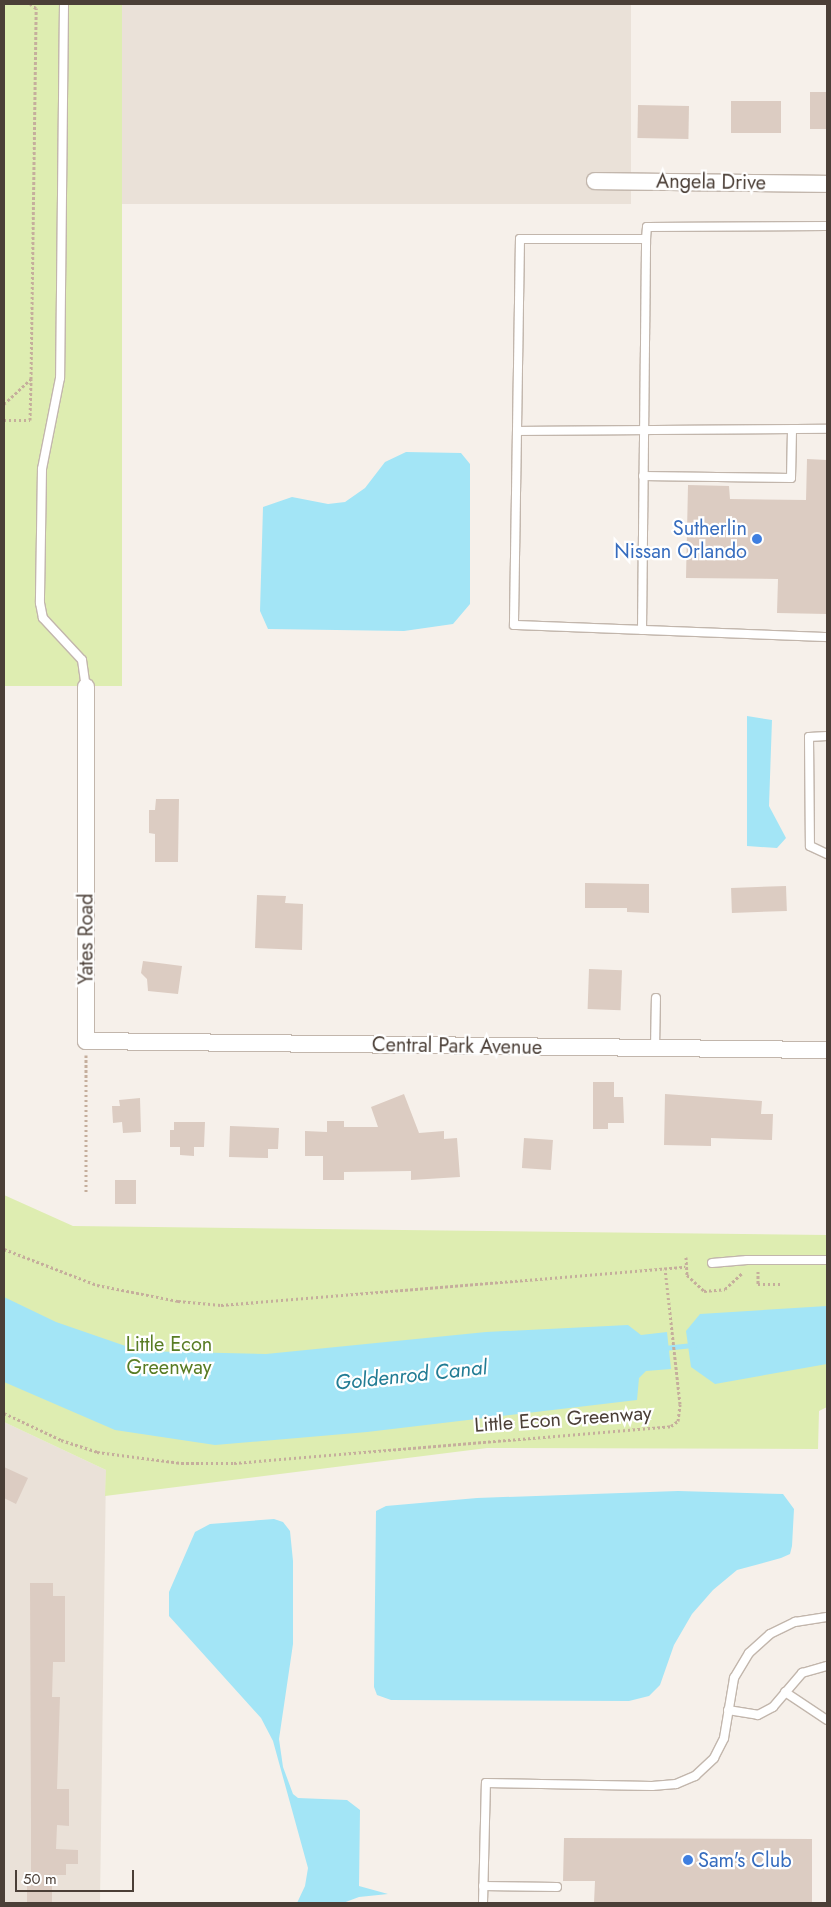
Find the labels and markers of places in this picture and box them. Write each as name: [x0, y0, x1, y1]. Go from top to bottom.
place label: Sutherlin Nissan Orlando: [614, 516, 747, 563]
marker: Sutherlin Nissan Orlando: [751, 533, 763, 545]
place label: Sam's Club: [698, 1848, 792, 1872]
marker: Sam's Club: [682, 1854, 694, 1866]

